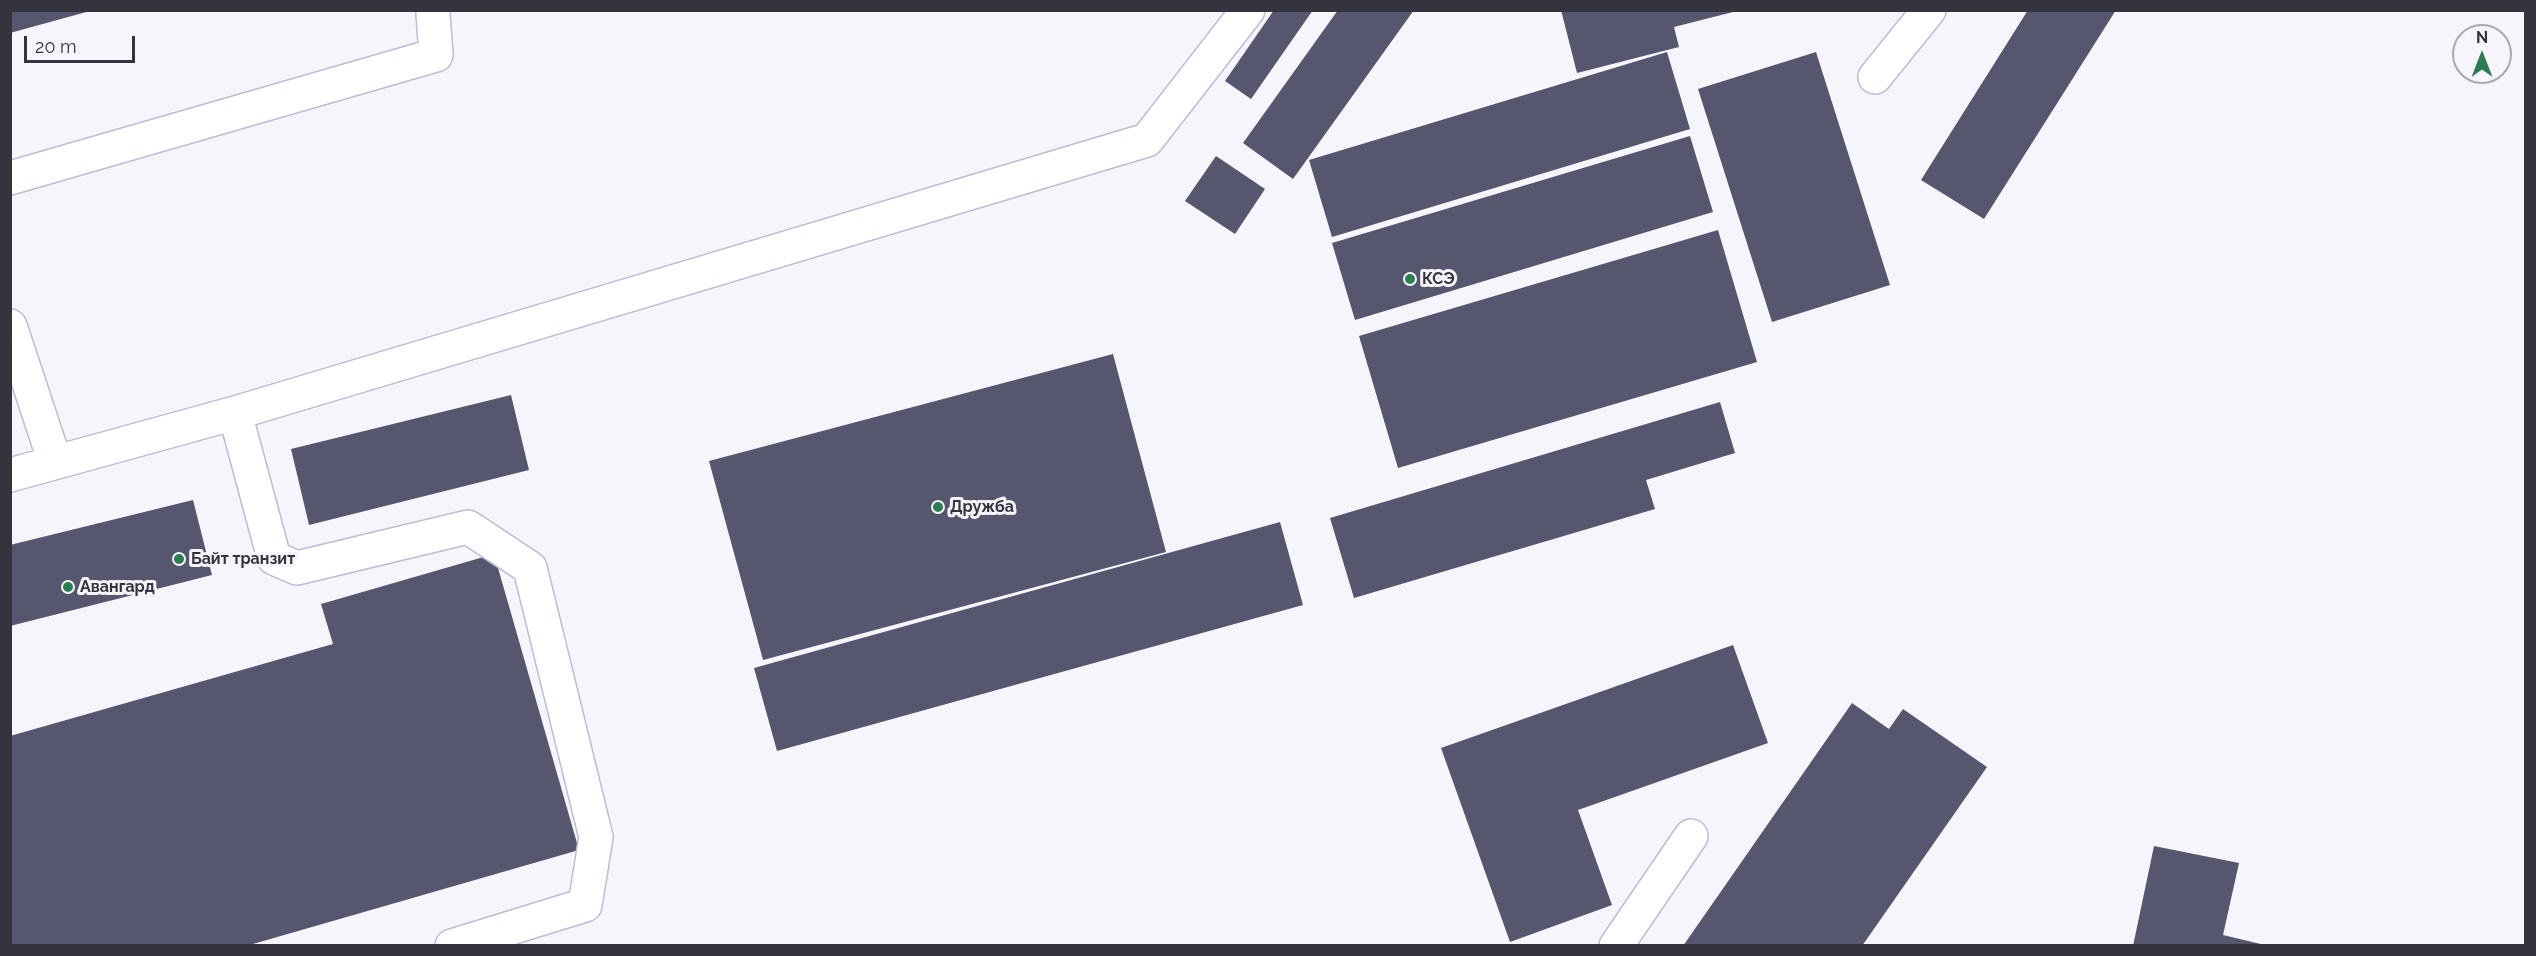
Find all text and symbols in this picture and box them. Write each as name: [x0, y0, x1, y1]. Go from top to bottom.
scale bar: [27, 24, 138, 62]
north arrow: [2452, 24, 2512, 84]
text: N: [2476, 28, 2488, 47]
text: 20 m: [35, 36, 77, 57]
place label: КСЭ: [1422, 269, 1455, 289]
marker: КСЭ: [1403, 272, 1417, 286]
place label: Дружба: [950, 497, 1014, 517]
marker: Дружба: [931, 500, 945, 514]
place label: Байт транзит: [191, 549, 295, 569]
marker: Байт транзит: [172, 552, 186, 566]
place label: Авангард: [80, 577, 155, 597]
marker: Авангард: [61, 580, 75, 594]

